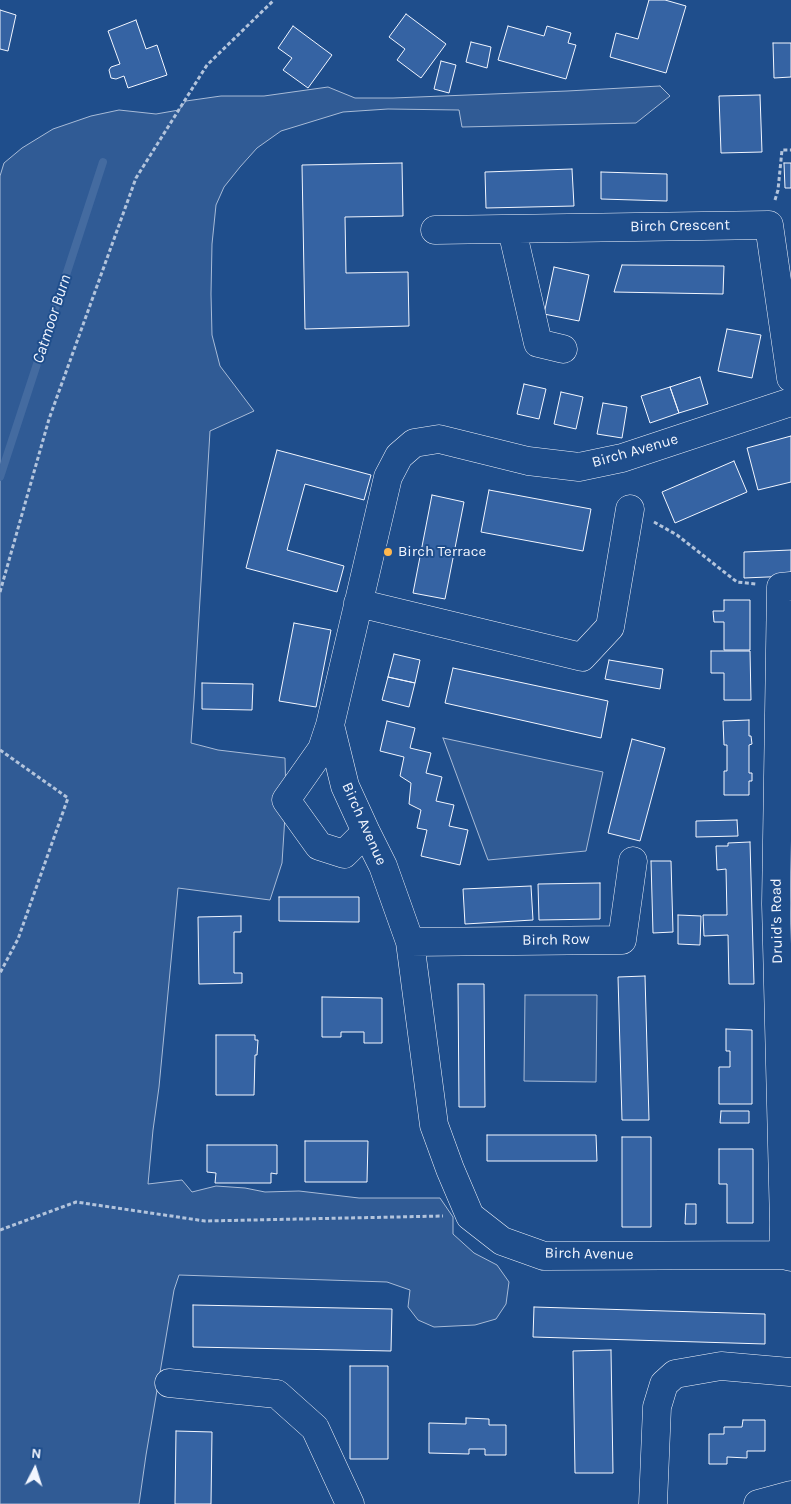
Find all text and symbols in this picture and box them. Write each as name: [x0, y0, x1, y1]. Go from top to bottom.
street label: Birch Crescent: [630, 216, 730, 236]
water label: Catmoor Burn: [29, 272, 75, 366]
street label: Birch Avenue: [590, 430, 680, 472]
place label: Birch Terrace: [398, 543, 486, 561]
marker: Birch Terrace: [382, 546, 394, 558]
street label: Birch Avenue: [338, 780, 390, 868]
street label: Druid's Road: [767, 878, 787, 964]
street label: Birch Row: [522, 930, 590, 950]
street label: Birch Avenue: [544, 1244, 634, 1264]
north arrow: [10, 1444, 60, 1494]
text: N: [31, 1445, 42, 1462]

